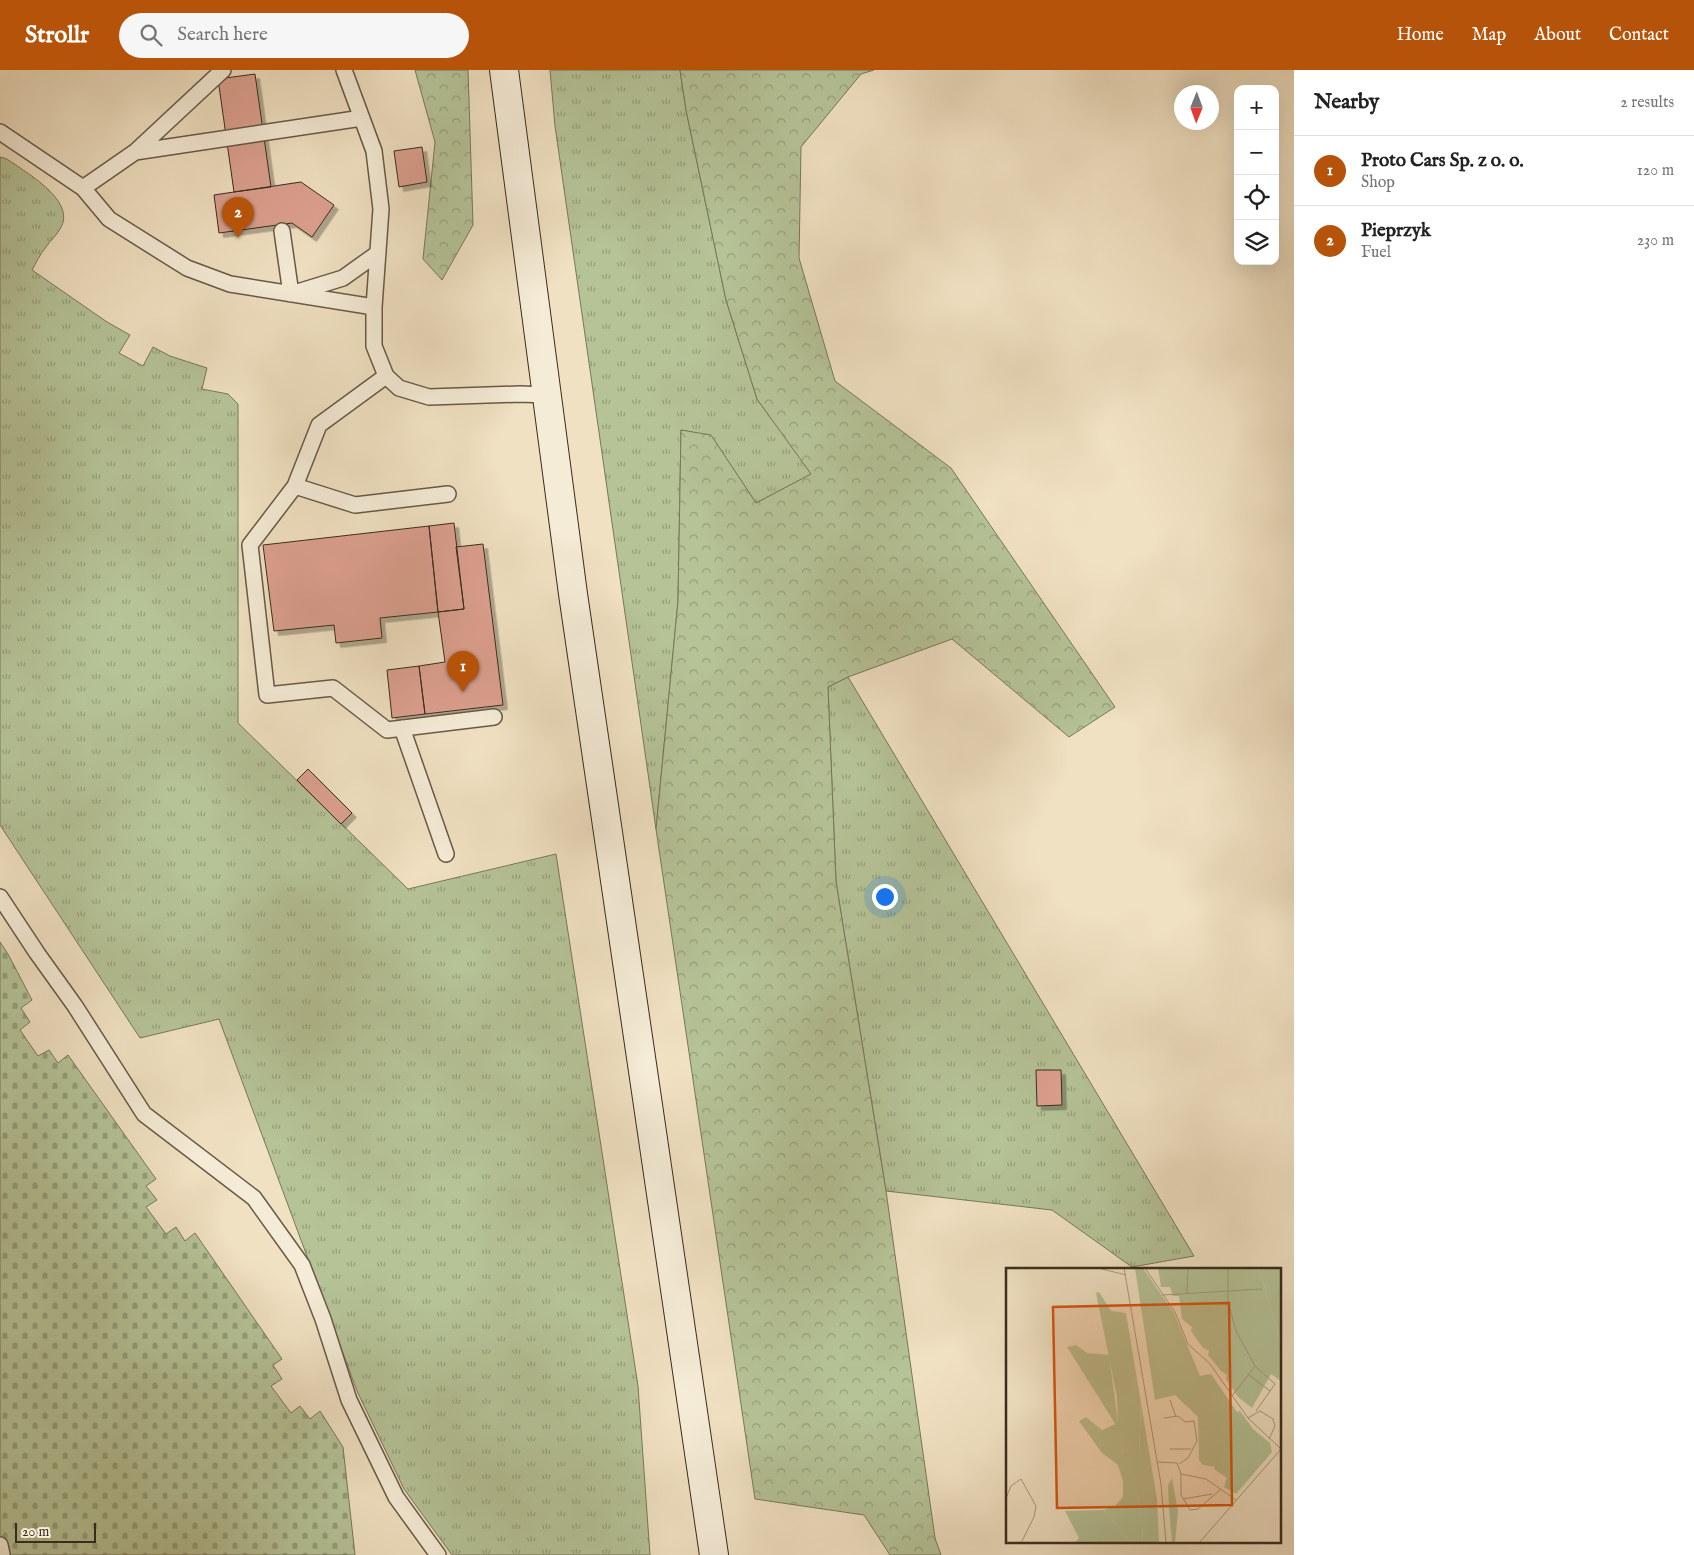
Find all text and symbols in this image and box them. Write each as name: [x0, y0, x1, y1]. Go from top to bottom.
search box: [119, 13, 469, 58]
text: Strollr: [25, 20, 89, 51]
icon: search: [137, 21, 165, 49]
text: Search here: [177, 23, 268, 47]
text: Home: [1397, 24, 1444, 47]
text: Map: [1472, 24, 1506, 47]
text: About: [1534, 24, 1581, 47]
text: Contact: [1609, 24, 1669, 47]
north arrow: [1174, 85, 1219, 130]
map controls: [1234, 85, 1279, 265]
button: +: [1234, 85, 1279, 130]
text: Nearby: [1314, 89, 1379, 116]
text: 2 results: [1620, 93, 1674, 113]
button: −: [1234, 130, 1279, 175]
text: Proto Cars Sp. z o. o.: [1361, 149, 1524, 173]
text: 1: [1327, 161, 1333, 181]
text: 120 m: [1637, 161, 1674, 181]
text: Shop: [1361, 173, 1395, 193]
button: locate: [1234, 175, 1279, 220]
pin: 2: [222, 197, 254, 238]
text: Pieprzyk: [1361, 219, 1431, 243]
button: layers: [1234, 220, 1279, 265]
text: 2: [1326, 231, 1334, 251]
text: 230 m: [1637, 231, 1674, 251]
text: Fuel: [1361, 243, 1391, 263]
pin: 1: [447, 651, 479, 692]
your location: [872, 884, 898, 910]
inset map: [1006, 1268, 1282, 1542]
scale bar: [15, 1520, 96, 1543]
text: 20 m: [22, 1523, 49, 1541]

